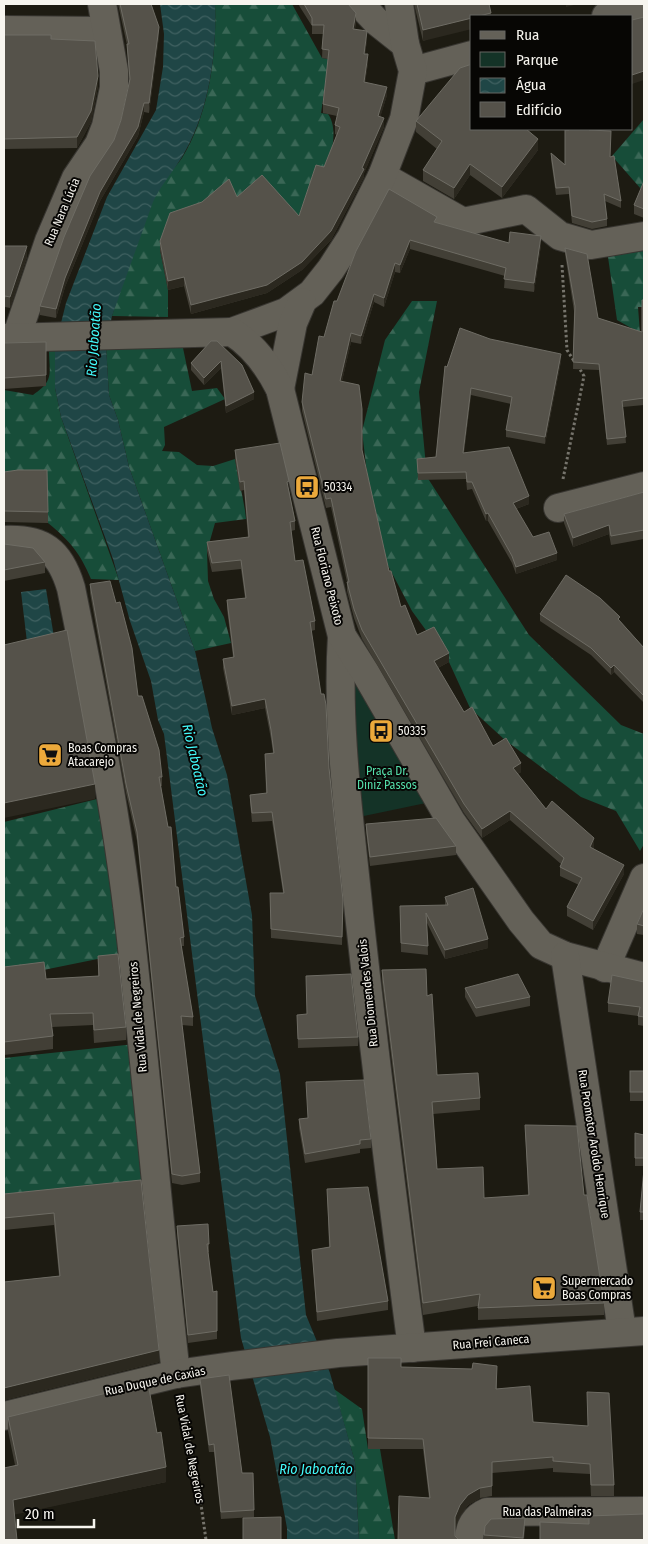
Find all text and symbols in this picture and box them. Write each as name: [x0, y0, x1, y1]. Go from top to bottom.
legend: [470, 15, 633, 130]
text: Rua: [516, 26, 539, 44]
text: Parque: [516, 51, 559, 69]
text: Água: [516, 76, 546, 94]
text: Edifício: [516, 101, 562, 119]
street label: Rua Nara Lúcia: [41, 176, 83, 248]
water label: Rio Jaboatão: [83, 303, 105, 377]
bus stop icon: 50334: [294, 474, 320, 500]
place label: 50334: [324, 480, 352, 494]
street label: Rua Floriano Peixoto: [308, 525, 346, 627]
bus stop icon: 50335: [368, 718, 394, 744]
water label: Rio Jaboatão: [178, 722, 212, 798]
place label: 50335: [398, 724, 426, 738]
place label: Boas Compras Atacarejo: [68, 741, 137, 769]
supermarket icon: Boas Compras Atacarejo: [37, 742, 63, 768]
park label: Praça Dr. Diniz Passos: [357, 764, 417, 792]
street label: Rua Diomendes Valois: [355, 938, 381, 1048]
street label: Rua Vidal de Negreiros: [126, 961, 150, 1073]
street label: Rua Promotor Aroldo Henrique: [575, 1068, 613, 1220]
place label: Supermercado Boas Compras: [562, 1274, 633, 1302]
supermarket icon: Supermercado Boas Compras: [531, 1275, 557, 1301]
street label: Rua Frei Caneca: [452, 1332, 530, 1352]
street label: Rua Duque de Caxias: [103, 1364, 207, 1398]
street label: Rua Vidal de Negreiros: [173, 1393, 207, 1505]
water label: Rio Jaboatão: [279, 1461, 353, 1478]
scale bar: [18, 1496, 94, 1528]
text: 20 m: [25, 1505, 55, 1523]
street label: Rua das Palmeiras: [502, 1505, 592, 1519]

